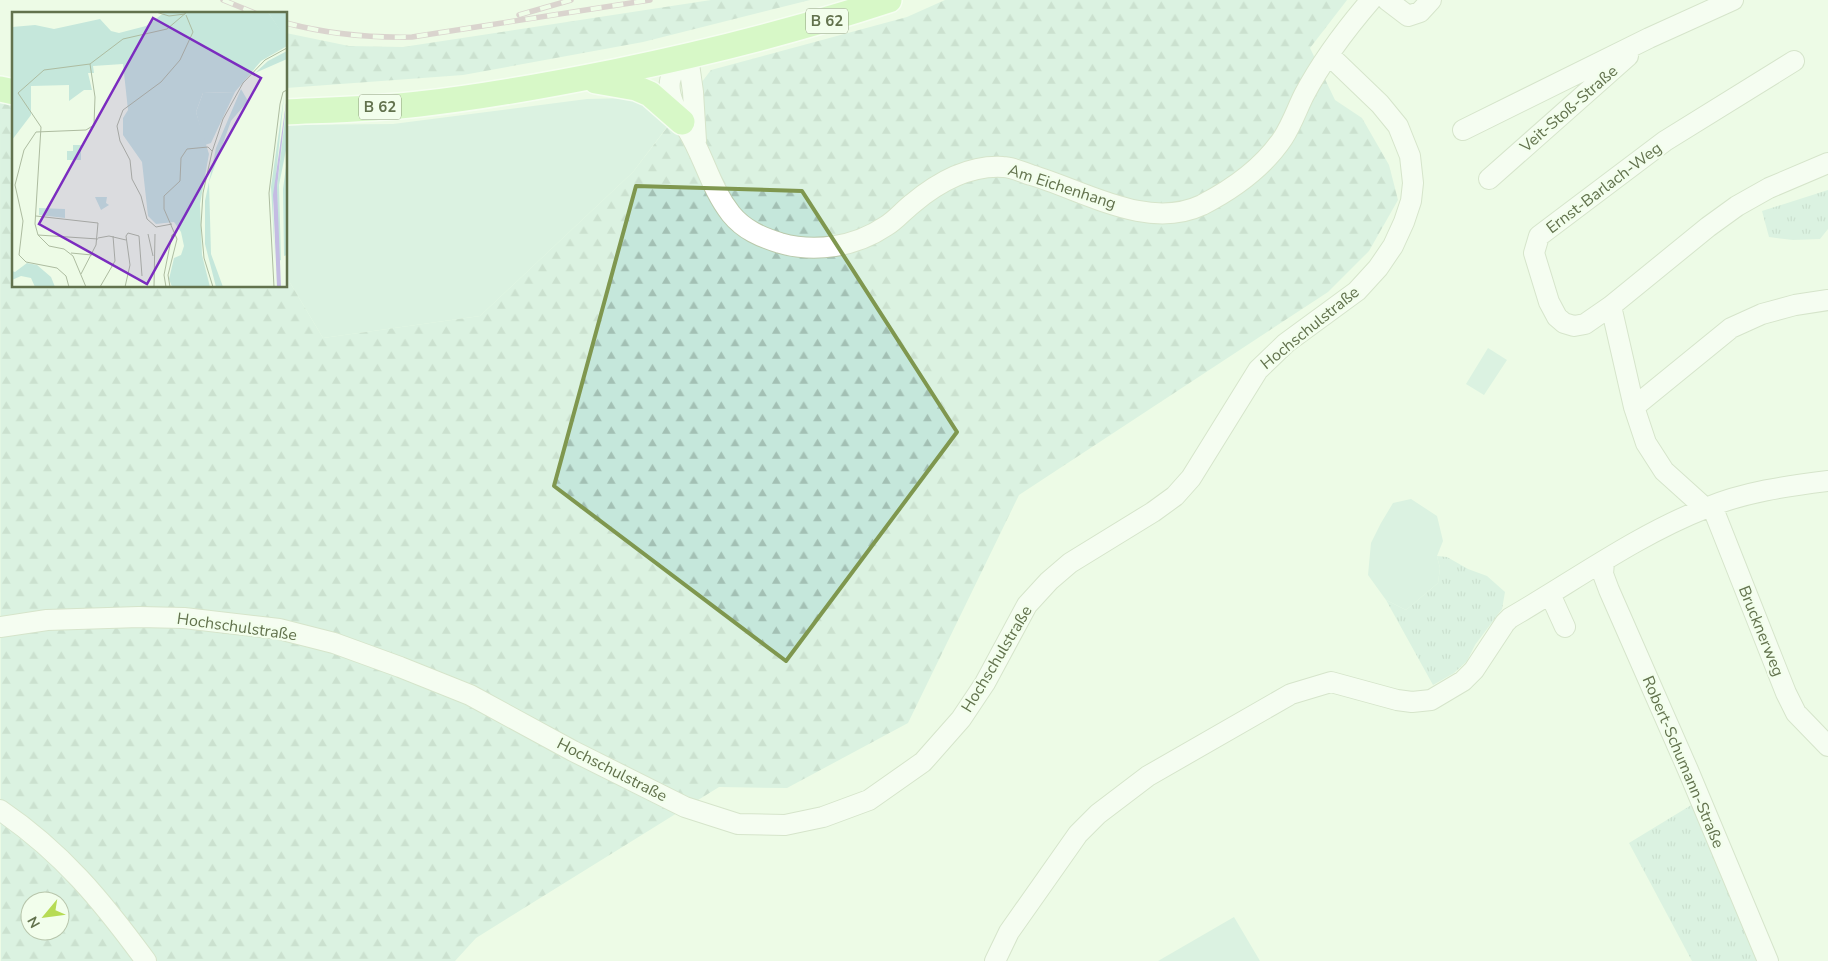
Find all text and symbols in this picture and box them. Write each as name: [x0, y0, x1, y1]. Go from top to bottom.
road number: B 62: [806, 8, 848, 34]
inset map: [12, 12, 288, 288]
street label: Veit-Stoß-Straße: [1515, 60, 1623, 158]
road number: B 62: [359, 94, 401, 120]
street label: Ernst-Barlach-Weg: [1542, 137, 1666, 239]
street label: Am Eichenhang: [1005, 159, 1119, 215]
street label: Hochschulstraße: [1256, 281, 1364, 375]
street label: Brucknerweg: [1733, 582, 1789, 680]
street label: Hochschulstraße: [956, 601, 1038, 717]
street label: Hochschulstraße: [176, 608, 298, 646]
street label: Robert-Schumann-Straße: [1637, 672, 1729, 852]
street label: Hochschulstraße: [553, 733, 671, 807]
north arrow: [20, 891, 70, 941]
text: N: [23, 913, 45, 931]

